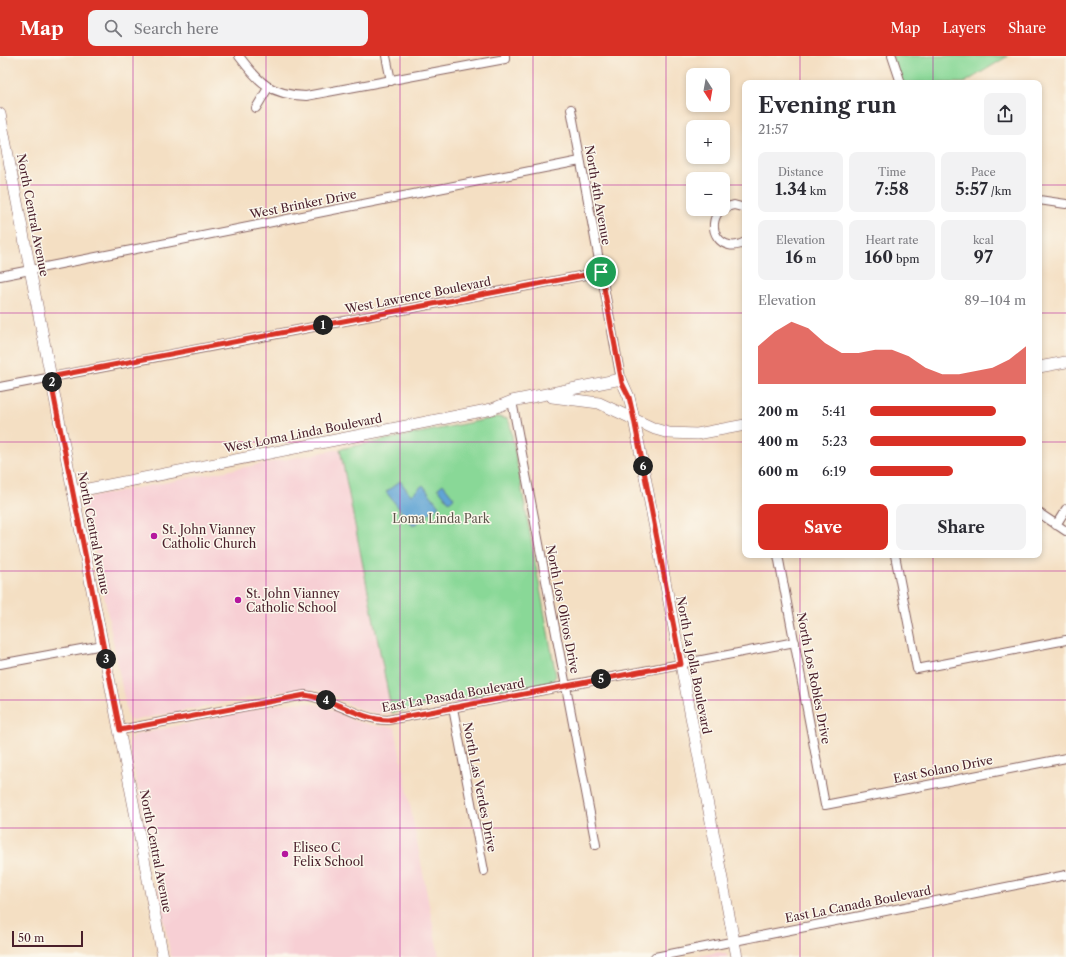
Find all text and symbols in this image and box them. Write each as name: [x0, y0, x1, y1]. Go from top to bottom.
search box: [88, 10, 368, 46]
text: Map: [20, 17, 64, 40]
icon: search: [102, 17, 124, 39]
text: Search here: [134, 19, 219, 38]
text: Map: [890, 19, 920, 37]
text: Layers: [942, 19, 986, 37]
text: Share: [1008, 19, 1046, 37]
north arrow: [686, 68, 730, 112]
map controls: [686, 68, 730, 216]
text: Evening run: [758, 92, 897, 119]
button: share: [984, 93, 1026, 135]
button: +: [686, 120, 730, 164]
text: 21:57: [758, 121, 788, 137]
street label: North 4th Avenue: [582, 144, 614, 246]
street label: North Central Avenue: [14, 152, 52, 278]
text: Distance: [778, 165, 823, 179]
text: Time: [878, 165, 906, 179]
text: Pace: [971, 165, 996, 179]
button: −: [686, 172, 730, 216]
text: 1.34: [775, 179, 807, 199]
text: 7:58: [875, 179, 909, 199]
text: 5:57: [955, 179, 988, 199]
text: km: [807, 184, 826, 198]
text: /km: [988, 184, 1011, 198]
street label: West Brinker Drive: [247, 186, 358, 222]
text: Elevation: [776, 233, 825, 247]
text: Heart rate: [865, 233, 919, 247]
text: kcal: [973, 233, 994, 247]
text: 16: [785, 247, 803, 267]
text: 160: [864, 247, 893, 267]
text: 97: [974, 247, 993, 267]
text: m: [803, 252, 816, 266]
text: bpm: [893, 252, 920, 266]
pin: [584, 255, 618, 289]
icon: arrive: [590, 261, 612, 283]
street label: West Lawrence Boulevard: [343, 273, 493, 317]
text: Elevation: [758, 292, 816, 308]
text: 89–104 m: [964, 292, 1026, 308]
pin: 1: [313, 315, 333, 335]
text: 1: [321, 318, 325, 332]
pin: 2: [42, 372, 62, 392]
text: 2: [49, 375, 55, 389]
text: 200 m: [758, 403, 798, 419]
text: 5:41: [822, 403, 846, 419]
street label: West Loma Linda Boulevard: [222, 410, 384, 456]
text: 400 m: [758, 433, 798, 449]
text: 5:23: [822, 433, 847, 449]
pin: 6: [633, 456, 653, 476]
text: 6: [640, 459, 646, 473]
text: 600 m: [758, 463, 799, 479]
text: 6:19: [822, 463, 846, 479]
street label: North Central Avenue: [75, 470, 113, 596]
button: Save: [758, 504, 888, 550]
button: Share: [896, 504, 1026, 550]
park label: Loma Linda Park: [392, 511, 491, 526]
place label: St. John Vianney Catholic Church: [162, 522, 257, 551]
marker: St. John Vianney Catholic Church: [149, 531, 159, 541]
street label: North Los Olivos Drive: [543, 543, 583, 675]
place label: St. John Vianney Catholic School: [246, 586, 340, 615]
marker: St. John Vianney Catholic School: [233, 595, 243, 605]
street label: North La Jolla Boulevard: [673, 595, 715, 736]
street label: North Los Robles Drive: [794, 611, 834, 745]
pin: 3: [96, 649, 116, 669]
text: 3: [103, 652, 109, 666]
pin: 5: [591, 669, 611, 689]
text: 5: [598, 672, 604, 686]
street label: East La Pasada Boulevard: [380, 675, 526, 715]
pin: 4: [316, 690, 336, 710]
text: 4: [323, 693, 329, 707]
street label: North Las Verdes Drive: [460, 721, 500, 853]
street label: East Solano Drive: [892, 752, 994, 786]
street label: North Central Avenue: [137, 788, 175, 914]
place label: Eliseo C Felix School: [293, 840, 364, 869]
marker: Eliseo C Felix School: [280, 849, 290, 859]
street label: East La Canada Boulevard: [784, 882, 933, 926]
scale bar: [12, 929, 83, 948]
text: 50 m: [18, 931, 44, 945]

